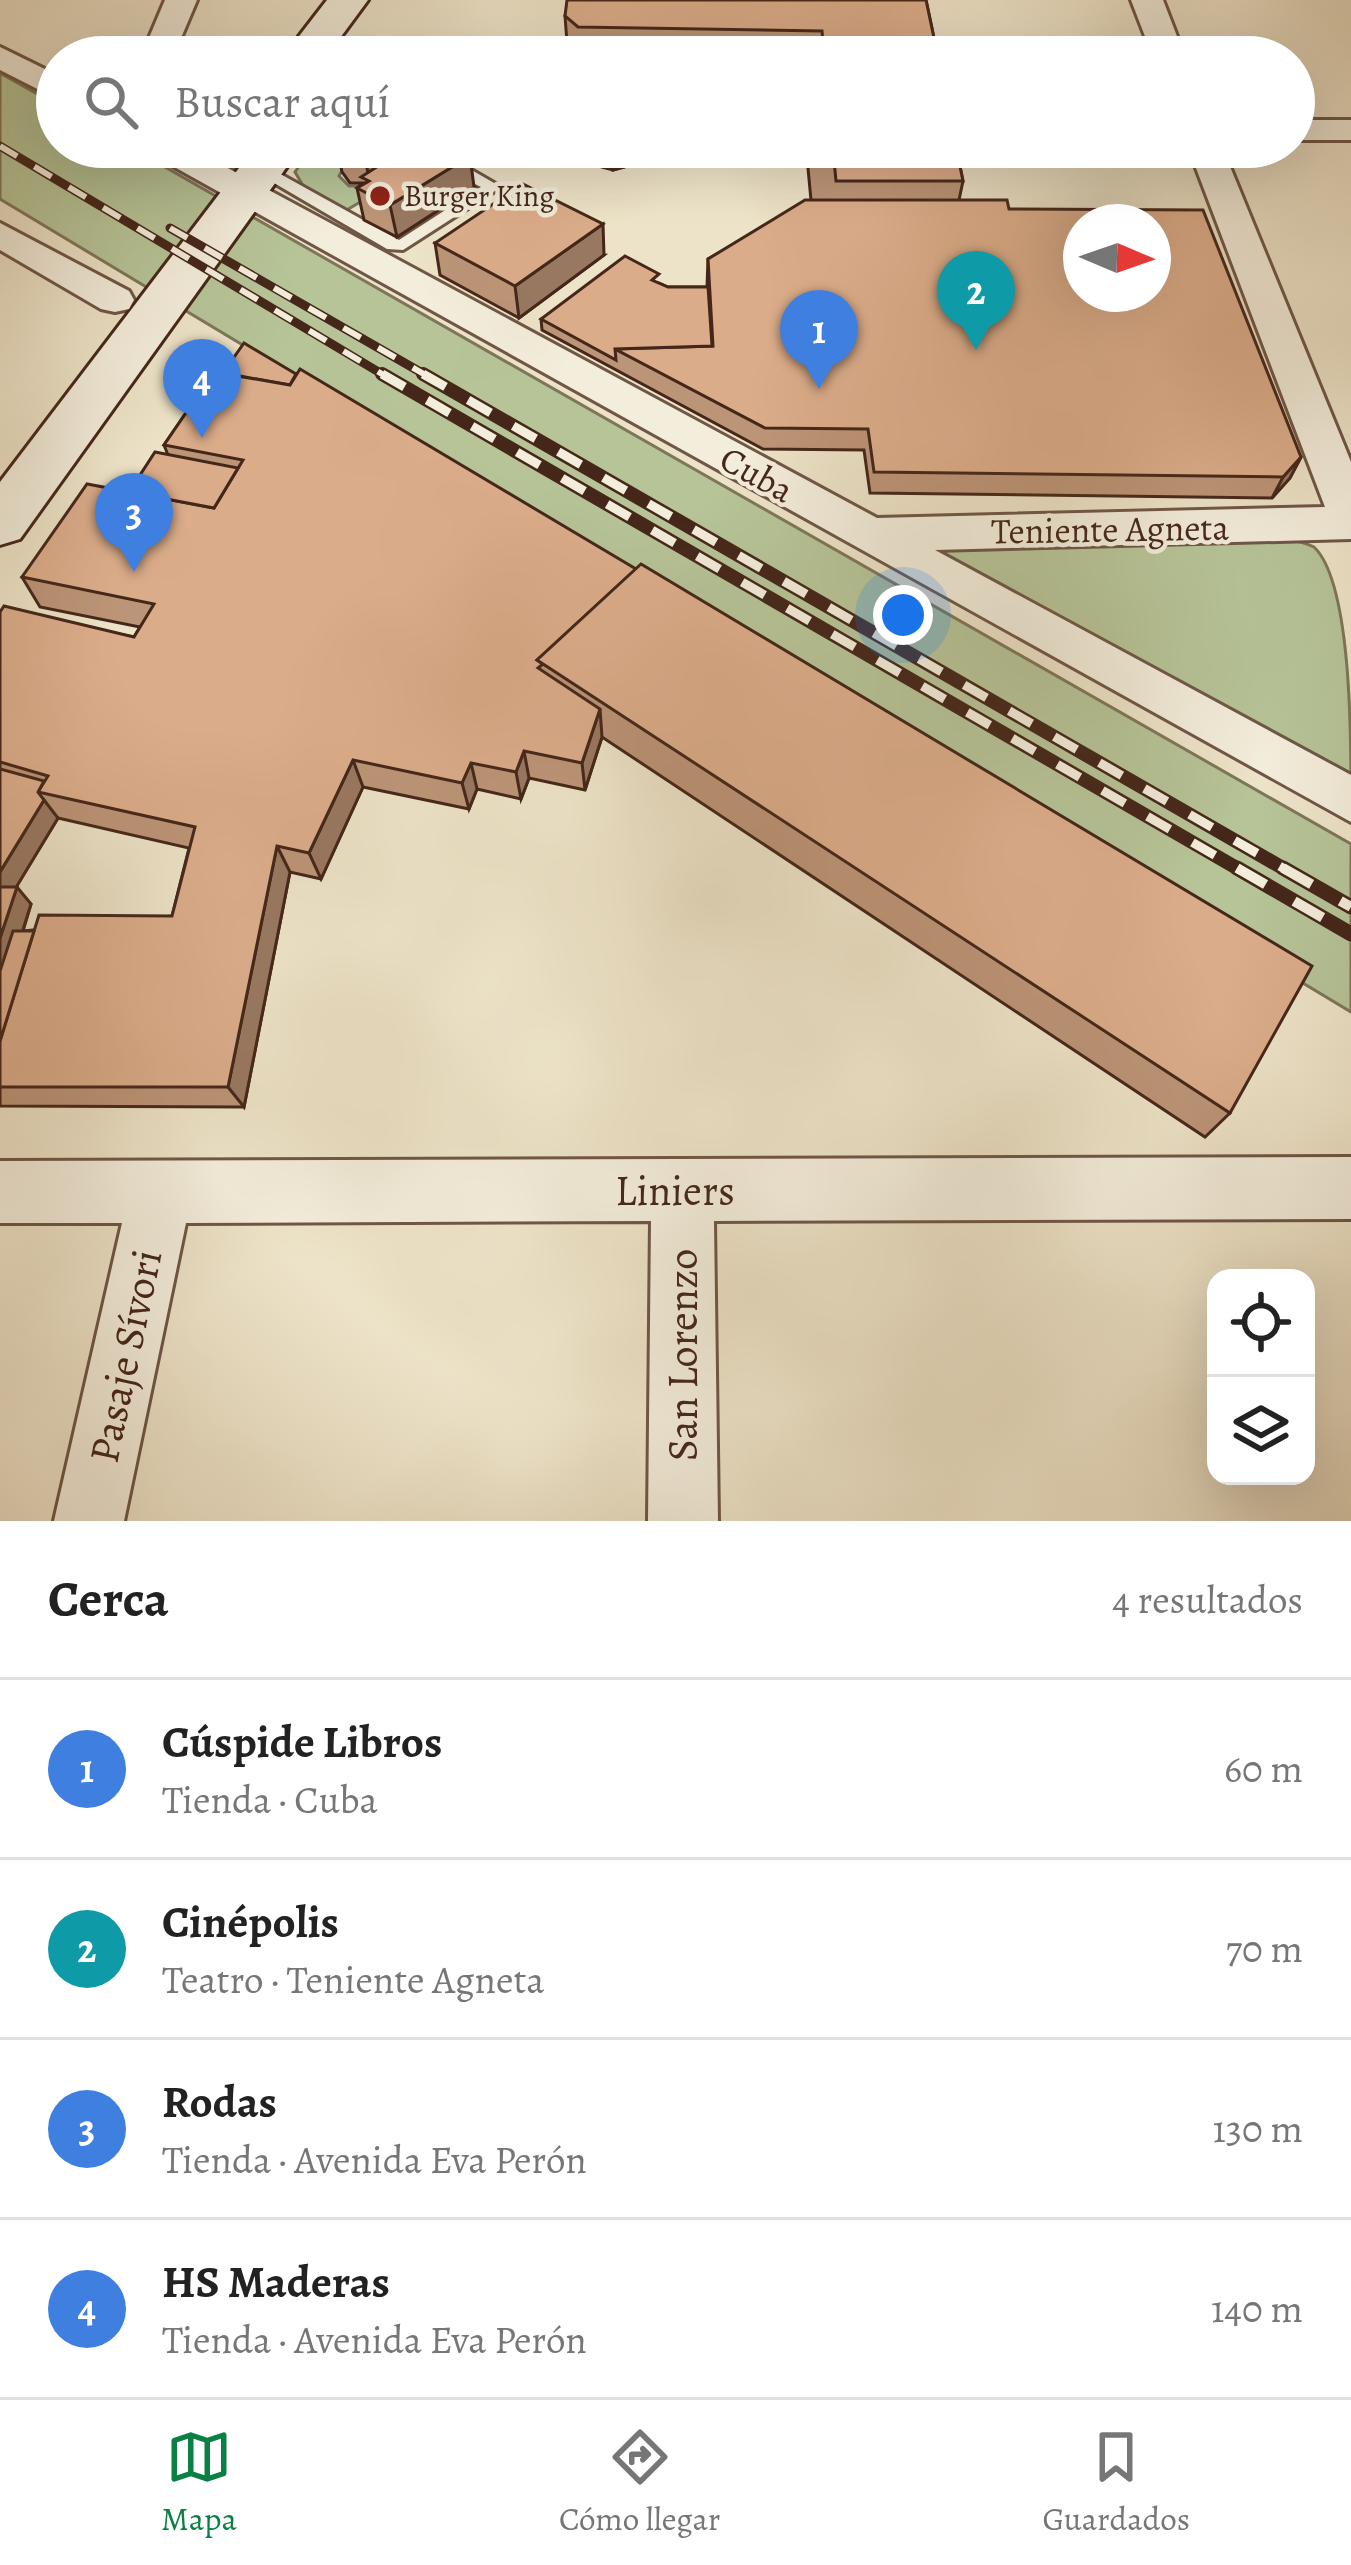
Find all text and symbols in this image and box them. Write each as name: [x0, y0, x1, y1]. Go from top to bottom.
search box: [36, 36, 1315, 168]
icon: search: [78, 69, 144, 135]
text: Buscar aquí: [174, 71, 390, 133]
place label: Burger King: [404, 176, 554, 216]
marker: Burger King: [367, 183, 393, 209]
north arrow: [1063, 204, 1171, 312]
pin: 2: [937, 251, 1015, 350]
pin: 1: [780, 290, 858, 389]
pin: 4: [163, 339, 241, 438]
street label: Cuba: [711, 434, 803, 514]
pin: 3: [95, 473, 173, 572]
street label: Teniente Agneta: [991, 502, 1230, 556]
your location: [873, 585, 933, 645]
street label: Liniers: [615, 1162, 735, 1219]
street label: Pasaje Sívori: [75, 1244, 175, 1468]
street label: San Lorenzo: [654, 1249, 711, 1461]
map controls: [1207, 1269, 1315, 1485]
button: locate: [1207, 1269, 1315, 1377]
button: layers: [1207, 1377, 1315, 1485]
text: Cerca: [48, 1564, 169, 1634]
text: 4 resultados: [1112, 1573, 1303, 1626]
text: Cúspide Libros: [162, 1711, 442, 1773]
text: 1: [80, 1742, 94, 1795]
text: 60 m: [1224, 1742, 1303, 1795]
text: Tienda · Cuba: [162, 1773, 378, 1826]
text: Cinépolis: [162, 1891, 339, 1953]
text: 2: [78, 1922, 96, 1975]
text: 70 m: [1226, 1922, 1303, 1975]
text: Teatro · Teniente Agneta: [162, 1953, 545, 2006]
text: Rodas: [162, 2071, 277, 2133]
text: 3: [79, 2102, 95, 2155]
text: 130 m: [1212, 2102, 1303, 2155]
text: Tienda · Avenida Eva Perón: [162, 2133, 587, 2186]
text: HS Maderas: [162, 2251, 390, 2313]
text: 4: [78, 2282, 96, 2335]
text: 140 m: [1211, 2282, 1303, 2335]
text: Tienda · Avenida Eva Perón: [162, 2313, 587, 2366]
tab: Mapa: [161, 2424, 237, 2541]
tab: Cómo llegar: [559, 2424, 720, 2541]
tab: Guardados: [1043, 2424, 1190, 2541]

